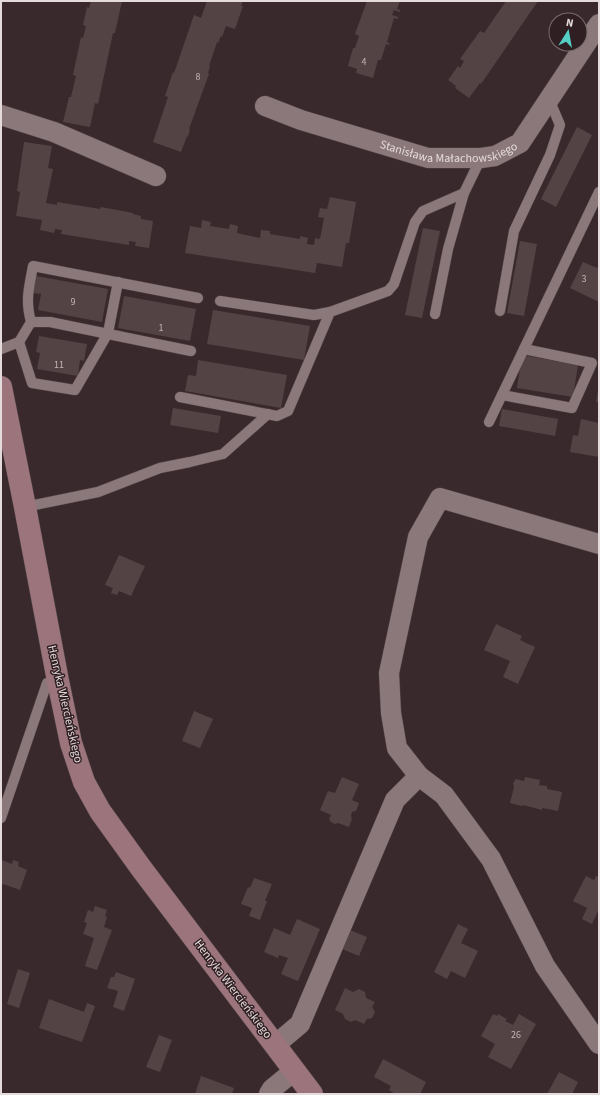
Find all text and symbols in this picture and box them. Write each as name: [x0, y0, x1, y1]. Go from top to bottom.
north arrow: [548, 12, 588, 52]
text: N: [565, 15, 575, 31]
house number: 4: [362, 55, 367, 69]
house number: 8: [196, 70, 201, 84]
street label: Stanisława Małachowskiego: [378, 134, 518, 148]
text: Stanisława Małachowskiego: [378, 136, 520, 167]
house number: 3: [582, 272, 587, 286]
house number: 9: [71, 295, 76, 309]
house number: 1: [159, 321, 164, 335]
house number: 11: [54, 358, 64, 372]
street label: Henryka Wiercieńskiego: [43, 644, 87, 764]
street label: Henryka Wiercieńskiego: [190, 936, 276, 1042]
house number: 26: [511, 1028, 521, 1042]

